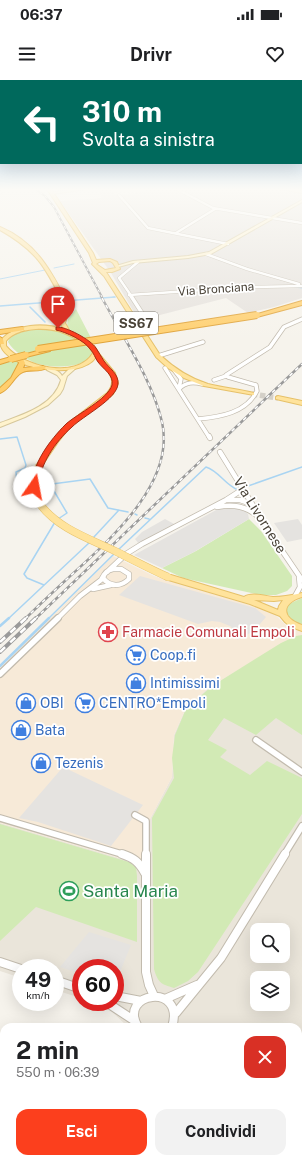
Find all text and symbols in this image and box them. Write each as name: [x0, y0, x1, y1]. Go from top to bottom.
text: 06:37: [20, 6, 63, 23]
icon: menu: [16, 43, 38, 65]
icon: heart: [264, 43, 286, 65]
text: Drivr: [130, 44, 172, 65]
text: 310 m: [82, 95, 162, 128]
icon: left: [16, 96, 68, 148]
text: Svolta a sinistra: [82, 129, 215, 150]
street label: Via Bronciana: [177, 279, 255, 299]
pin: [41, 287, 75, 328]
icon: arrive: [47, 293, 69, 315]
road number: SS67: [114, 312, 158, 334]
position arrow: [13, 466, 55, 508]
street label: Via Livornese: [230, 474, 290, 556]
pharmacy icon: Farmacie Comunali Empoli: [97, 621, 119, 643]
place label: Farmacie Comunali Empoli: [122, 624, 295, 640]
supermarket icon: Coop.fi: [125, 644, 147, 666]
place label: Coop.fi: [150, 647, 196, 663]
shop icon: Intimissimi: [125, 672, 147, 694]
place label: Intimissimi: [150, 675, 220, 691]
shop icon: OBI: [15, 692, 37, 714]
supermarket icon: CENTRO*Empoli: [74, 692, 96, 714]
place label: OBI: [40, 695, 64, 711]
place label: CENTRO*Empoli: [99, 695, 206, 711]
shop icon: Bata: [10, 719, 32, 741]
place label: Bata: [35, 722, 65, 738]
shop icon: Tezenis: [30, 752, 52, 774]
place label: Tezenis: [55, 755, 103, 771]
sports icon: Santa Maria: [58, 880, 80, 902]
place label: Santa Maria: [83, 881, 178, 901]
map controls: [250, 923, 290, 1011]
button: search: [250, 923, 290, 963]
speed limit sign: 60: [72, 959, 124, 1011]
text: 49: [25, 968, 51, 992]
button: layers: [250, 971, 290, 1011]
text: km/h: [26, 989, 50, 1001]
text: 2 min: [16, 1036, 79, 1064]
button: close: [244, 1036, 286, 1078]
text: 550 m · 06:39: [16, 1065, 99, 1080]
button: Esci: [16, 1109, 147, 1155]
button: Condividi: [155, 1109, 286, 1155]

